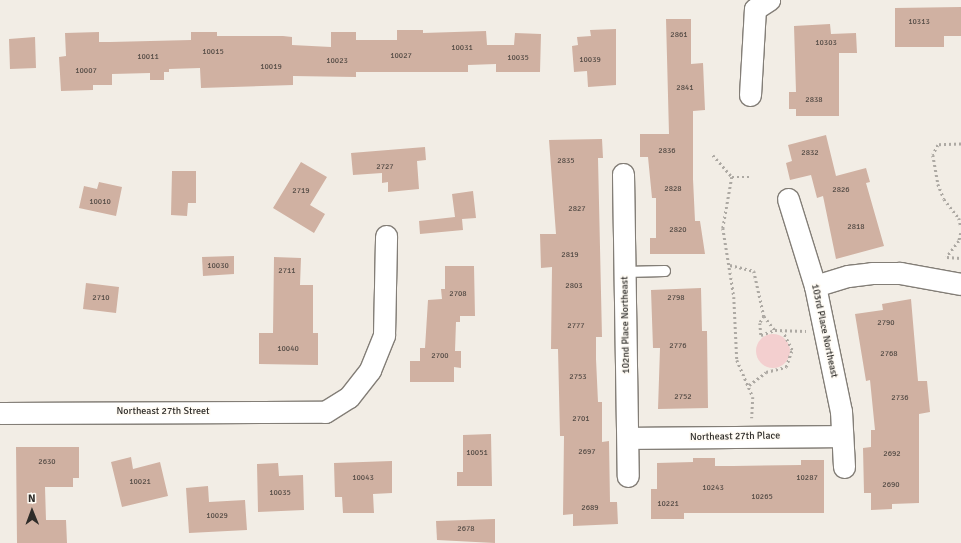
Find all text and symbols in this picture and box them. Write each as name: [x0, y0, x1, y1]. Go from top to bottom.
house number: 10313: [908, 17, 930, 27]
house number: 2861: [670, 30, 688, 40]
house number: 10303: [815, 38, 837, 48]
house number: 10031: [451, 43, 473, 53]
house number: 10015: [202, 47, 224, 57]
house number: 10027: [390, 51, 412, 61]
house number: 10011: [137, 52, 159, 62]
house number: 10035: [507, 53, 529, 63]
house number: 10039: [579, 55, 601, 65]
house number: 10023: [326, 56, 348, 66]
house number: 10019: [260, 62, 282, 72]
house number: 10007: [75, 66, 97, 76]
house number: 2841: [676, 83, 694, 93]
house number: 2838: [805, 95, 823, 105]
house number: 2836: [658, 146, 676, 156]
house number: 2832: [801, 148, 819, 158]
house number: 2835: [557, 156, 575, 166]
house number: 2727: [376, 162, 394, 172]
house number: 2828: [664, 184, 682, 194]
house number: 2826: [832, 185, 850, 195]
house number: 2719: [292, 186, 310, 196]
house number: 10010: [89, 197, 111, 207]
house number: 2827: [568, 204, 586, 214]
house number: 2818: [847, 222, 865, 232]
house number: 2820: [669, 225, 687, 235]
house number: 2819: [561, 250, 579, 260]
house number: 10030: [207, 261, 229, 271]
house number: 2711: [278, 266, 296, 276]
street label: 102nd Place Northeast: [619, 276, 633, 374]
house number: 2803: [565, 281, 583, 291]
street label: 103rd Place Northeast: [808, 283, 840, 379]
house number: 2708: [449, 289, 467, 299]
house number: 2710: [92, 293, 110, 303]
house number: 2798: [667, 293, 685, 303]
house number: 2790: [877, 318, 895, 328]
house number: 2777: [567, 321, 585, 331]
house number: 2776: [669, 341, 687, 351]
house number: 10040: [277, 344, 299, 354]
house number: 2768: [880, 349, 898, 359]
house number: 2700: [431, 351, 449, 361]
house number: 2753: [569, 372, 587, 382]
house number: 2752: [674, 392, 692, 402]
house number: 2736: [891, 393, 909, 403]
street label: Northeast 27th Street: [117, 406, 209, 418]
house number: 2701: [572, 414, 590, 424]
street label: Northeast 27th Place: [690, 430, 780, 444]
house number: 2697: [578, 447, 596, 457]
house number: 10051: [466, 448, 488, 458]
house number: 2692: [883, 449, 901, 459]
house number: 2630: [38, 457, 56, 467]
house number: 10043: [352, 473, 374, 483]
house number: 10287: [796, 473, 818, 483]
house number: 10021: [129, 477, 151, 487]
house number: 2690: [882, 480, 900, 490]
house number: 10243: [702, 483, 724, 493]
house number: 10035: [269, 488, 291, 498]
north arrow: [12, 491, 52, 531]
text: N: [28, 492, 36, 505]
house number: 10265: [751, 492, 773, 502]
house number: 10221: [657, 499, 679, 509]
house number: 2689: [581, 503, 599, 513]
house number: 10029: [206, 511, 228, 521]
house number: 2678: [457, 524, 475, 534]

